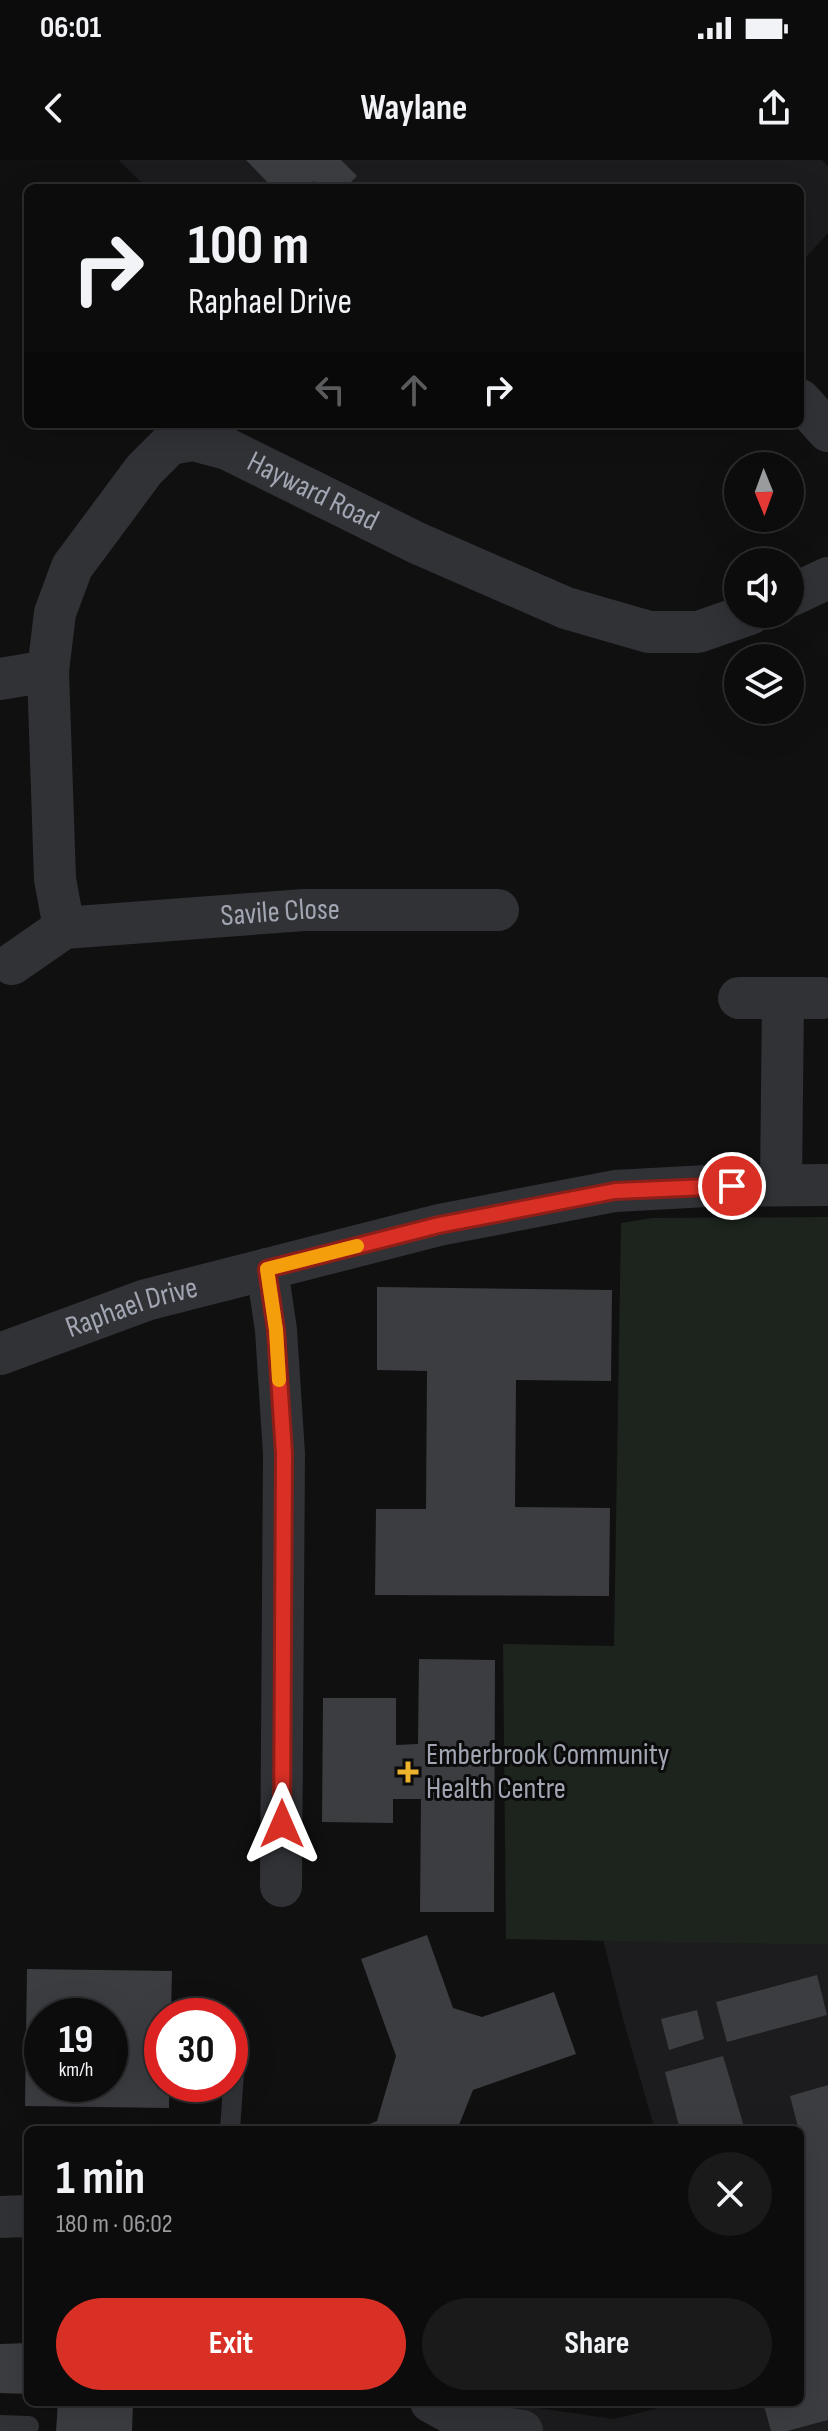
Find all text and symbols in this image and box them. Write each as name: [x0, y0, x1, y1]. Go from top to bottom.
text: 06:01: [40, 10, 101, 46]
icon: back: [32, 86, 76, 130]
icon: share: [752, 86, 796, 130]
text: Waylane: [361, 87, 467, 130]
text: 100 m: [188, 213, 309, 280]
icon: right: [56, 216, 160, 320]
text: Raphael Drive: [188, 281, 352, 324]
icon: left: [308, 368, 352, 412]
icon: ahead: [392, 368, 436, 412]
icon: right: [476, 368, 520, 412]
street label: Hayward Road: [241, 444, 384, 539]
north arrow: [724, 452, 804, 532]
map controls: [724, 452, 804, 724]
button: sound: [724, 548, 804, 628]
button: layers: [724, 644, 804, 724]
street label: Savile Close: [219, 892, 340, 934]
pin: [698, 1152, 766, 1220]
icon: arrive: [710, 1164, 754, 1208]
street label: Raphael Drive: [61, 1269, 202, 1346]
place label: Emberbrook Community Health Centre: [426, 1737, 670, 1807]
marker: Emberbrook Community Health Centre: [397, 1761, 419, 1783]
position arrow: [240, 1782, 324, 1866]
speed limit sign: 30: [144, 1998, 248, 2102]
text: 19: [59, 2016, 93, 2064]
text: km/h: [59, 2058, 93, 2082]
text: 1 min: [56, 2150, 145, 2207]
button: close: [688, 2152, 772, 2236]
text: 180 m · 06:02: [56, 2209, 173, 2240]
button: Exit: [56, 2298, 406, 2390]
button: Share: [422, 2298, 772, 2390]

